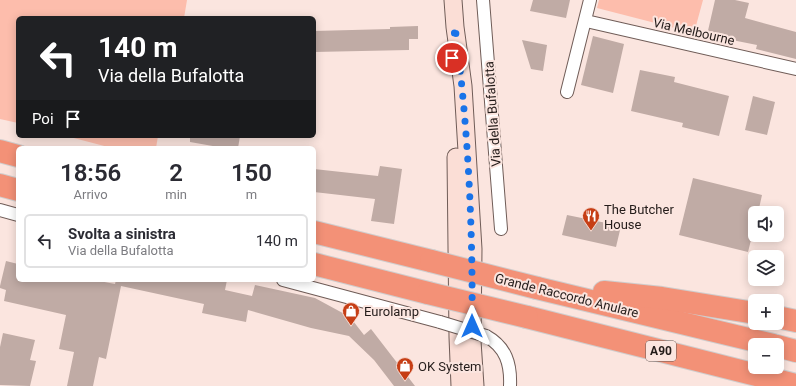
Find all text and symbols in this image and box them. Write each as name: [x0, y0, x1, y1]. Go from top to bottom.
street label: Via Melbourne: [652, 15, 736, 48]
text: 140 m: [98, 31, 177, 64]
icon: left: [32, 32, 84, 84]
pin: [435, 41, 469, 75]
icon: arrive: [441, 47, 463, 69]
street label: Via della Bufalotta: [481, 61, 504, 167]
text: Via della Bufalotta: [98, 65, 244, 86]
icon: arrive: [62, 108, 84, 130]
text: Poi: [32, 110, 54, 128]
text: 18:56: [60, 159, 121, 187]
text: 2: [169, 159, 183, 187]
text: 150: [231, 159, 272, 187]
text: Arrivo: [74, 187, 108, 202]
text: min: [165, 187, 187, 202]
text: m: [246, 187, 257, 202]
place label: The Butcher House: [604, 202, 674, 232]
restaurant icon: The Butcher House: [581, 206, 601, 231]
map controls: [748, 206, 784, 374]
button: sound: [748, 206, 784, 242]
text: Svolta a sinistra: [68, 225, 176, 243]
icon: left: [34, 230, 56, 252]
text: 140 m: [256, 232, 298, 250]
text: Via della Bufalotta: [68, 243, 174, 258]
button: layers: [748, 250, 784, 286]
street label: Grande Raccordo Anulare: [494, 270, 640, 321]
button: +: [748, 294, 784, 330]
shop icon: Eurolamp: [341, 301, 361, 326]
place label: Eurolamp: [364, 304, 419, 319]
position arrow: [451, 305, 493, 347]
button: −: [748, 338, 784, 374]
road number: A90: [646, 341, 676, 361]
shop icon: OK System: [395, 356, 415, 381]
place label: OK System: [418, 359, 481, 374]

